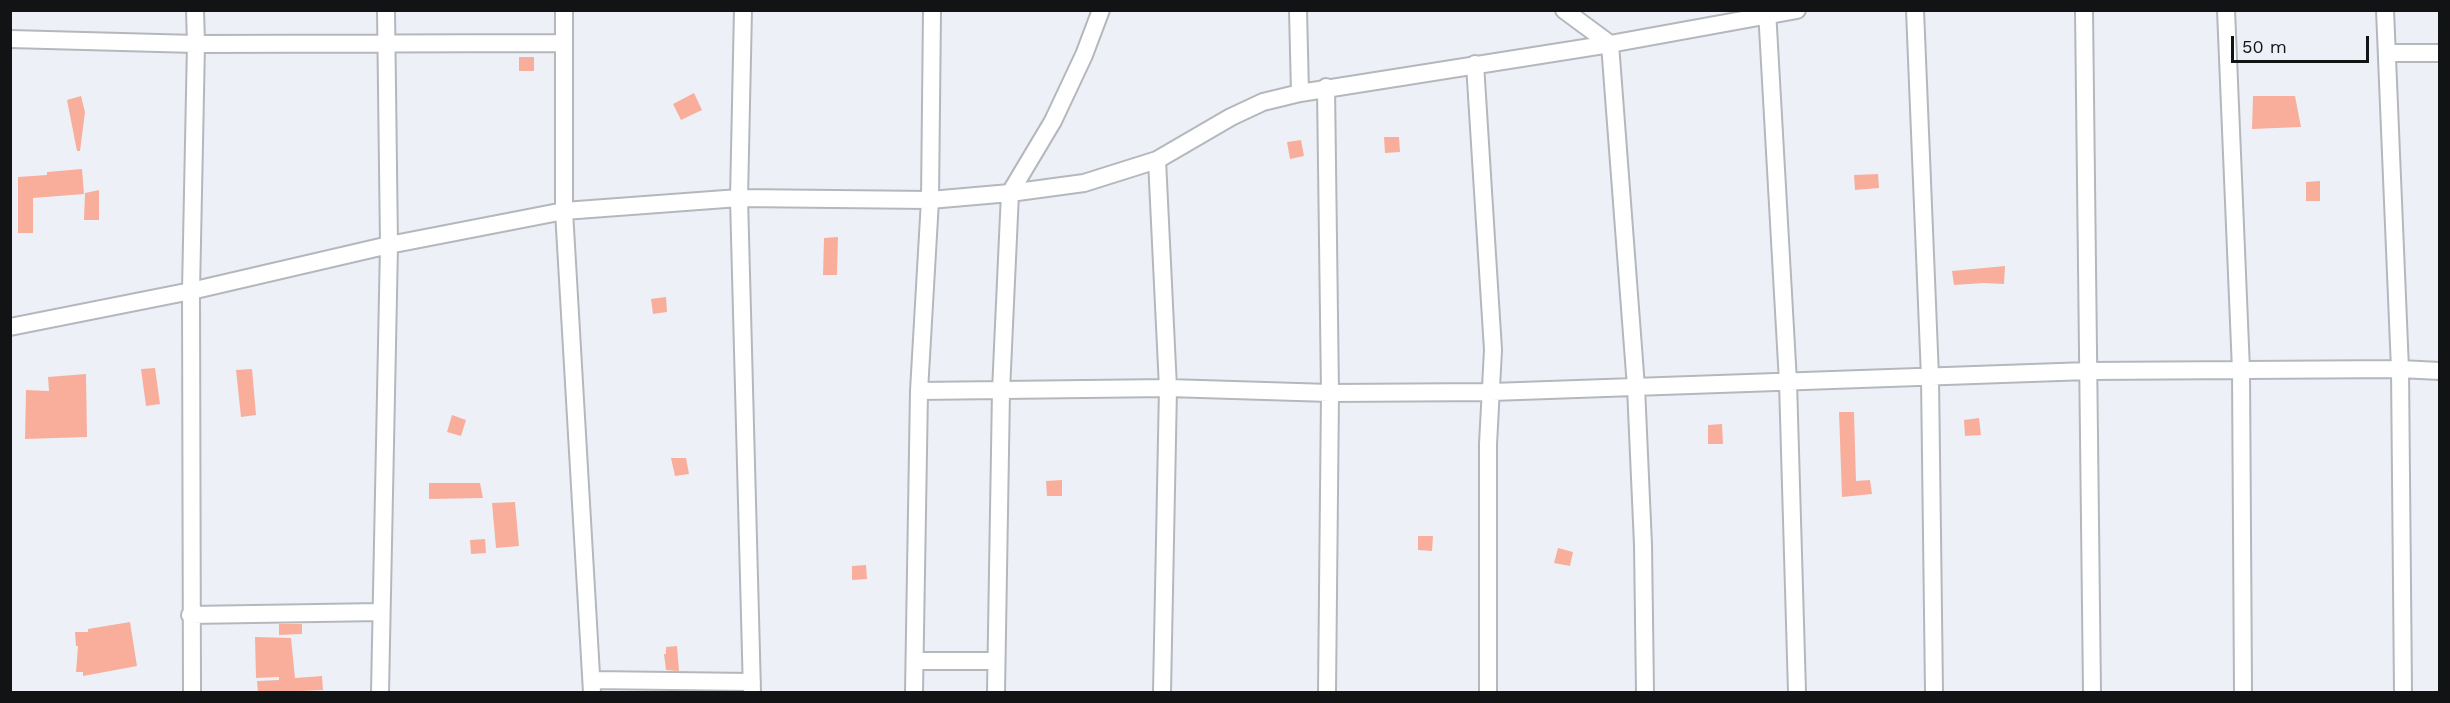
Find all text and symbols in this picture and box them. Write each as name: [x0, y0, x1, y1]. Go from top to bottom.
scale bar: [2234, 24, 2372, 62]
text: 50 m: [2242, 36, 2287, 57]

